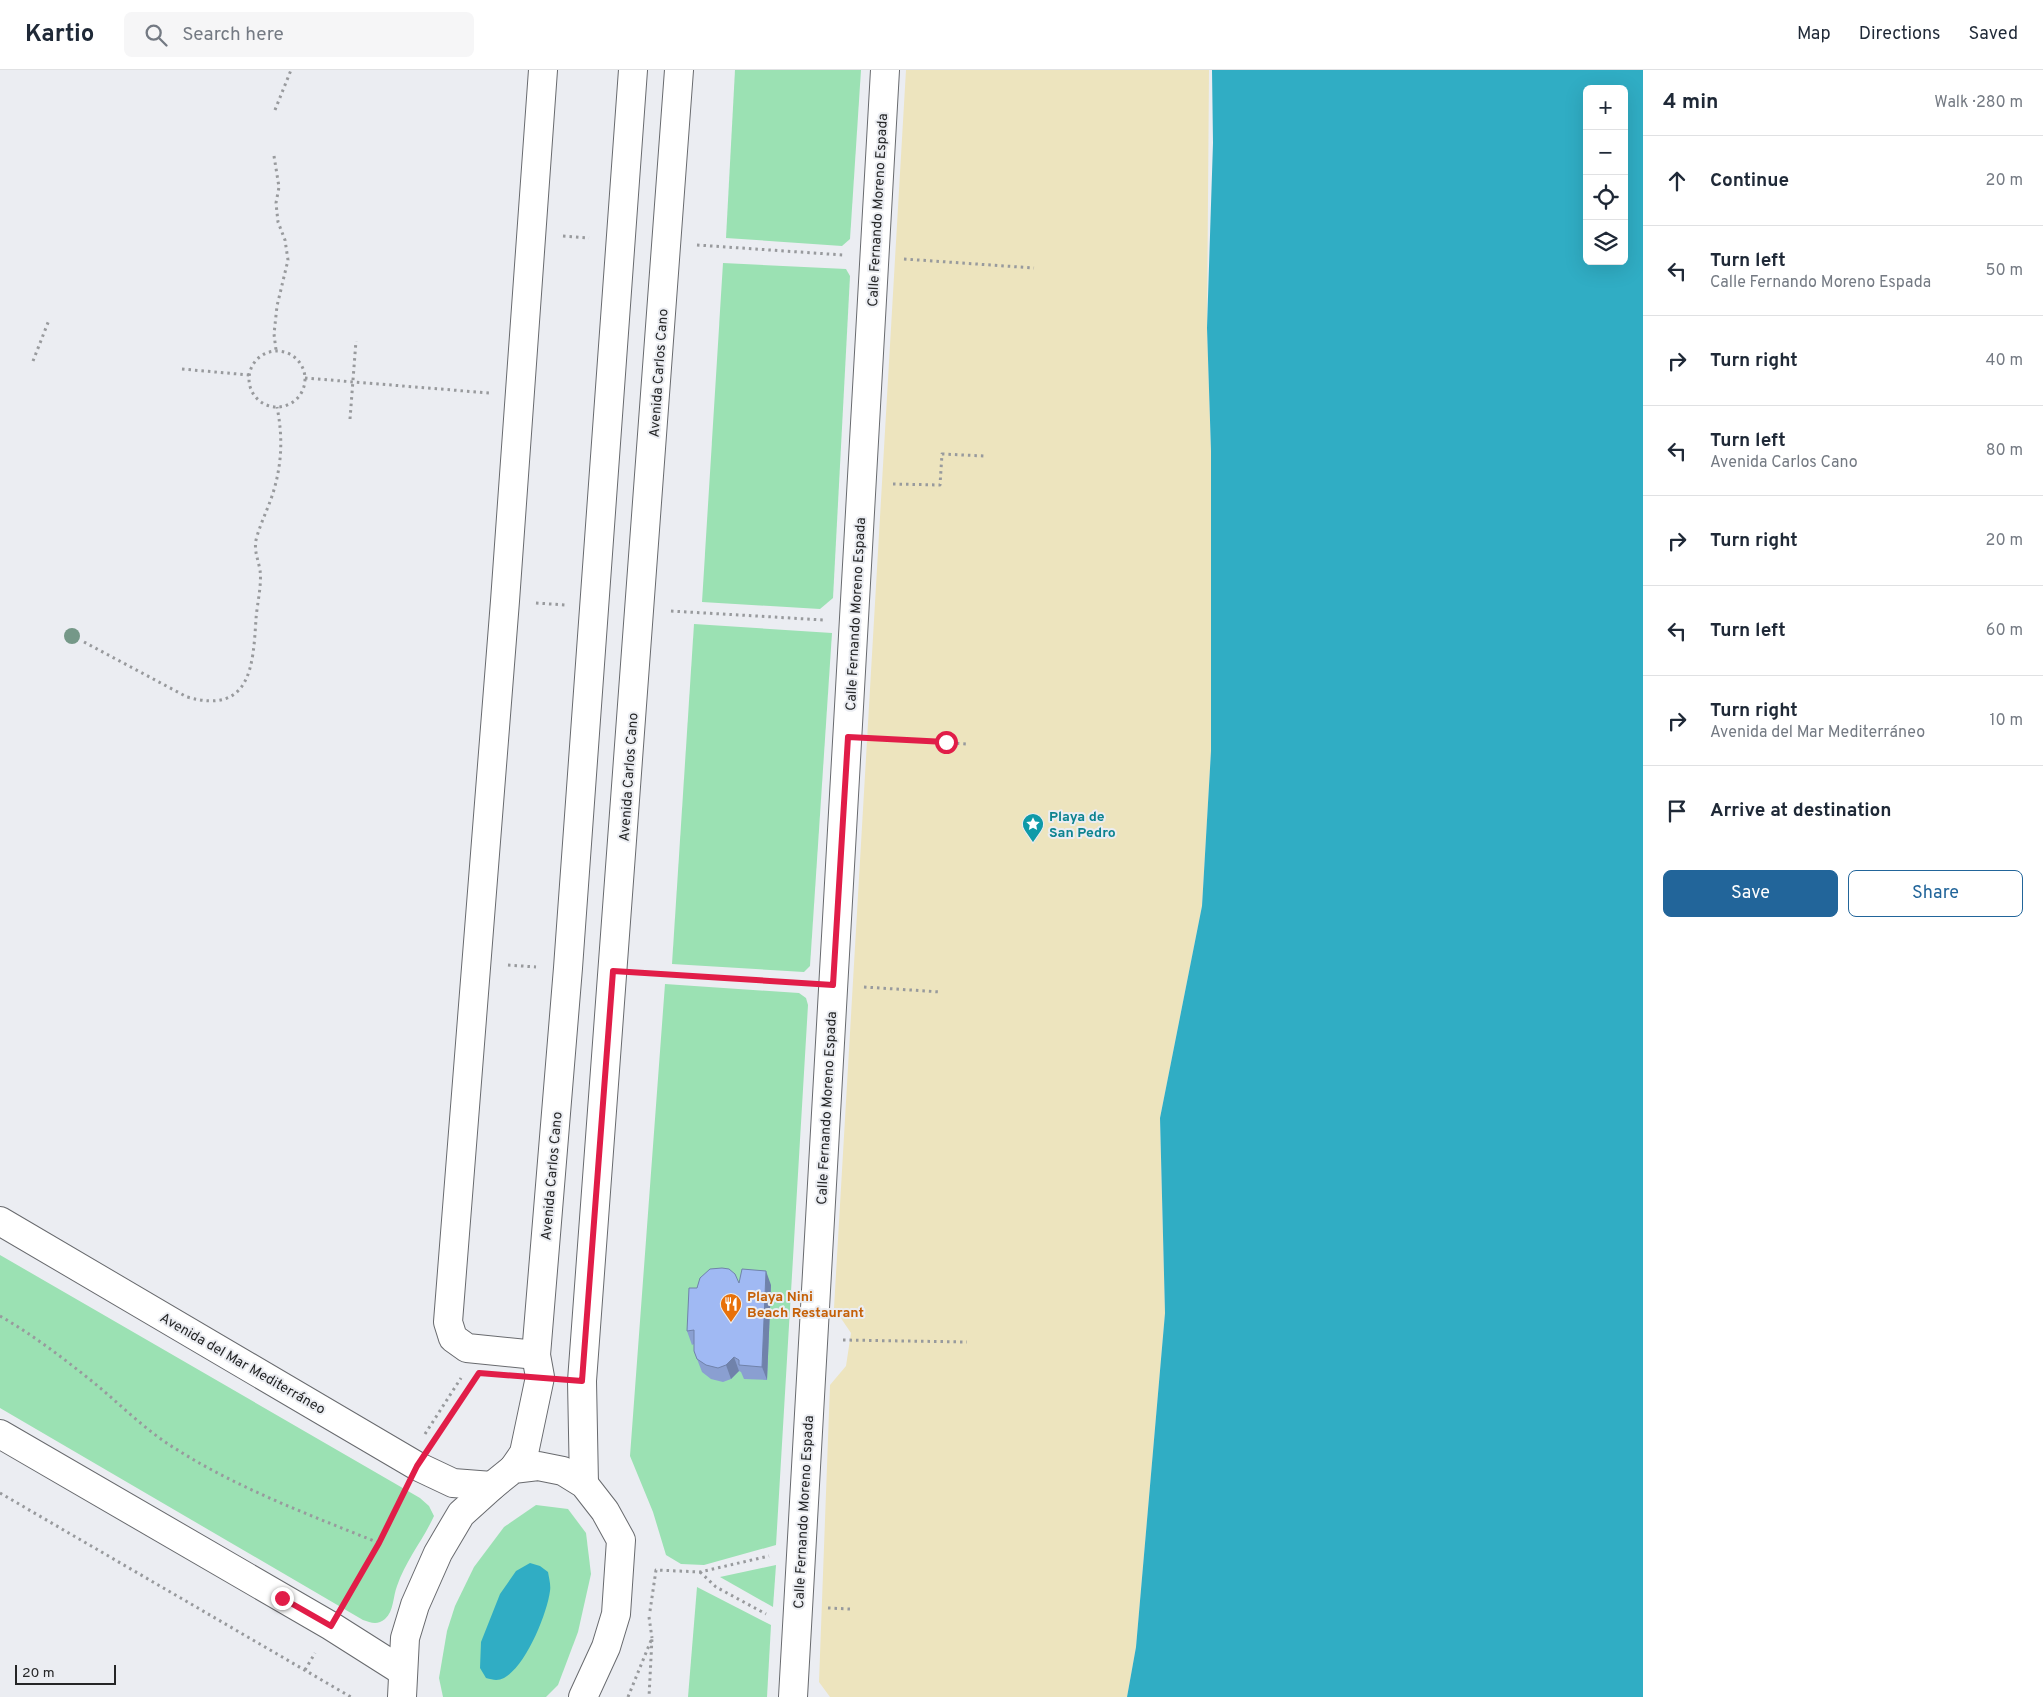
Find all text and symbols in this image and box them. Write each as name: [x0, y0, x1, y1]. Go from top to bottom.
search box: [124, 12, 474, 57]
text: Kartio: [25, 20, 94, 50]
icon: search: [142, 21, 170, 49]
text: Search here: [182, 23, 284, 47]
text: Map: [1797, 23, 1831, 46]
text: Directions: [1859, 23, 1941, 46]
text: Saved: [1969, 23, 2018, 46]
map controls: [1583, 85, 1628, 265]
button: +: [1583, 85, 1628, 130]
text: 4 min: [1663, 89, 1719, 116]
text: Walk · 280 m: [1934, 93, 2023, 113]
street label: Calle Fernando Moreno Espada: [865, 113, 892, 307]
button: −: [1583, 130, 1628, 175]
icon: ahead: [1663, 167, 1691, 195]
text: Continue: [1710, 169, 1789, 193]
text: 20 m: [1986, 171, 2023, 191]
button: locate: [1583, 175, 1628, 220]
button: layers: [1583, 220, 1628, 265]
text: Turn left: [1710, 249, 1786, 273]
icon: left: [1663, 257, 1691, 285]
text: 50 m: [1986, 261, 2023, 281]
text: Calle Fernando Moreno Espada: [1710, 273, 1931, 293]
street label: Avenida Carlos Cano: [647, 308, 672, 438]
icon: right: [1663, 347, 1691, 375]
text: Turn right: [1710, 349, 1798, 373]
text: 40 m: [1985, 351, 2023, 371]
text: Turn left: [1710, 429, 1786, 453]
icon: left: [1663, 437, 1691, 465]
text: 80 m: [1986, 441, 2023, 461]
text: Avenida Carlos Cano: [1710, 453, 1858, 473]
street label: Calle Fernando Moreno Espada: [843, 517, 870, 711]
icon: right: [1663, 527, 1691, 555]
text: Turn right: [1710, 529, 1798, 553]
text: 20 m: [1986, 531, 2023, 551]
icon: left: [1663, 617, 1691, 645]
text: Turn left: [1710, 619, 1786, 643]
text: 60 m: [1986, 621, 2023, 641]
text: Turn right: [1710, 699, 1798, 723]
icon: right: [1663, 707, 1691, 735]
text: 10 m: [1989, 711, 2023, 731]
street label: Avenida Carlos Cano: [617, 712, 642, 842]
text: Avenida del Mar Mediterráneo: [1710, 723, 1925, 743]
route start: [935, 731, 958, 754]
icon: arrive: [1663, 797, 1691, 825]
text: Arrive at destination: [1710, 799, 1891, 823]
place label: Playa de San Pedro: [1049, 809, 1116, 842]
place icon: Playa de San Pedro: [1021, 812, 1045, 843]
button: Save: [1663, 870, 1838, 917]
button: Share: [1848, 870, 2023, 917]
street label: Calle Fernando Moreno Espada: [814, 1011, 841, 1205]
street label: Avenida Carlos Cano: [538, 1111, 567, 1241]
place label: Playa Nini Beach Restaurant: [747, 1289, 864, 1322]
restaurant icon: Playa Nini Beach Restaurant: [719, 1292, 743, 1323]
street label: Avenida del Mar Mediterráneo: [157, 1310, 328, 1419]
street label: Calle Fernando Moreno Espada: [791, 1415, 818, 1609]
route end: [271, 1587, 294, 1610]
scale bar: [15, 1662, 116, 1685]
text: 20 m: [22, 1665, 55, 1682]

